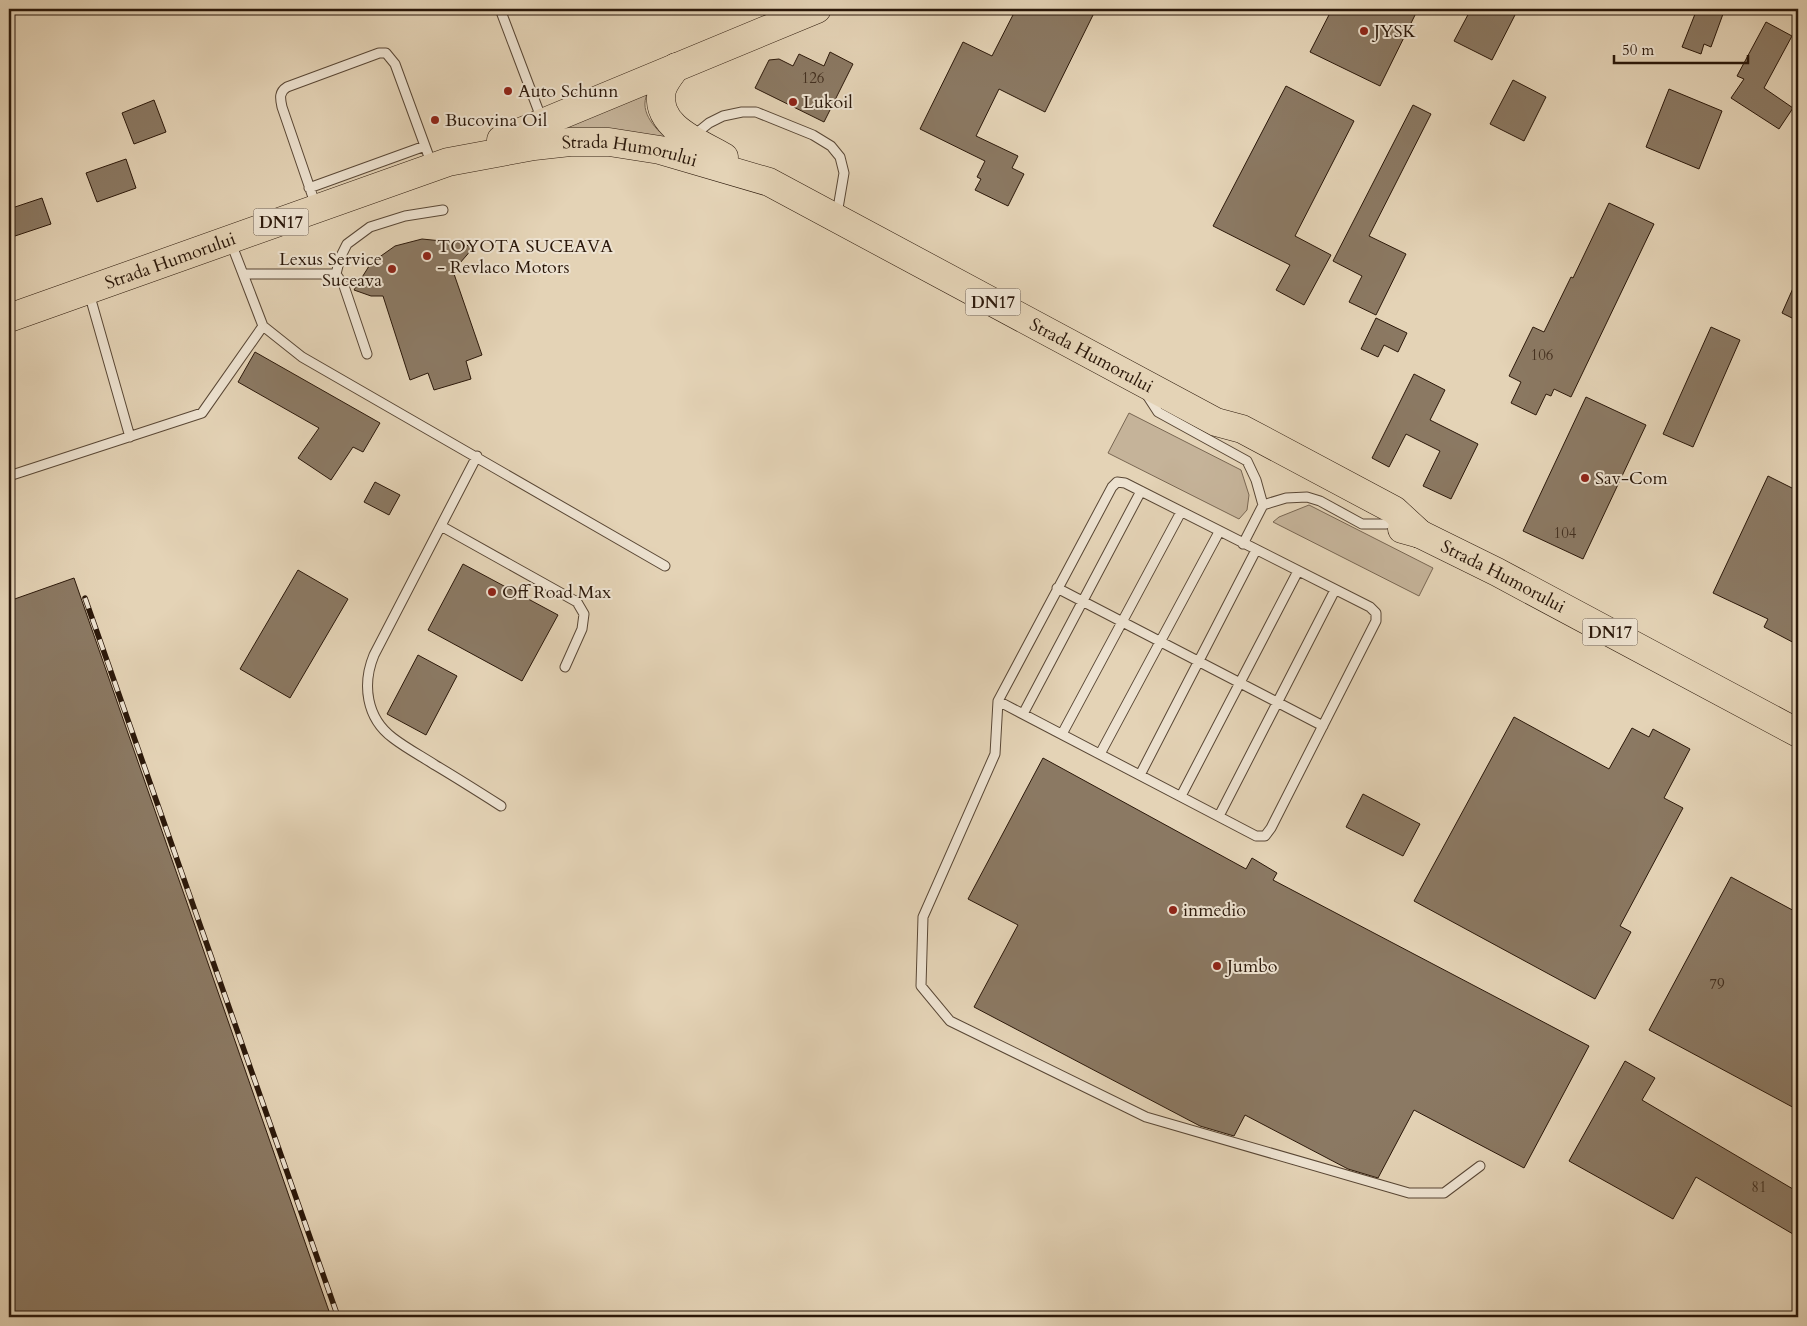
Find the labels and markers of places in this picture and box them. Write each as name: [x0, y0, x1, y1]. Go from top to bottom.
place label: JYSK: [1371, 19, 1417, 44]
marker: JYSK: [1358, 25, 1370, 37]
place label: Auto Schunn: [518, 79, 619, 104]
marker: Auto Schunn: [502, 85, 514, 97]
place label: Lukoil: [803, 90, 853, 115]
marker: Lukoil: [787, 96, 799, 108]
place label: Bucovina Oil: [445, 108, 548, 133]
marker: Bucovina Oil: [429, 114, 441, 126]
place label: TOYOTA SUCEAVA - Revlaco Motors: [437, 234, 613, 280]
place label: Lexus Service Suceava: [279, 247, 382, 293]
marker: TOYOTA SUCEAVA - Revlaco Motors: [421, 250, 433, 262]
marker: Lexus Service Suceava: [386, 263, 398, 275]
place label: Sav-Com: [1595, 466, 1668, 491]
marker: Sav-Com: [1579, 472, 1591, 484]
place label: Off Road Max: [502, 580, 611, 605]
marker: Off Road Max: [486, 586, 498, 598]
place label: inmedio: [1183, 898, 1246, 923]
marker: inmedio: [1167, 904, 1179, 916]
place label: Jumbo: [1224, 954, 1278, 979]
marker: Jumbo: [1211, 960, 1223, 972]

